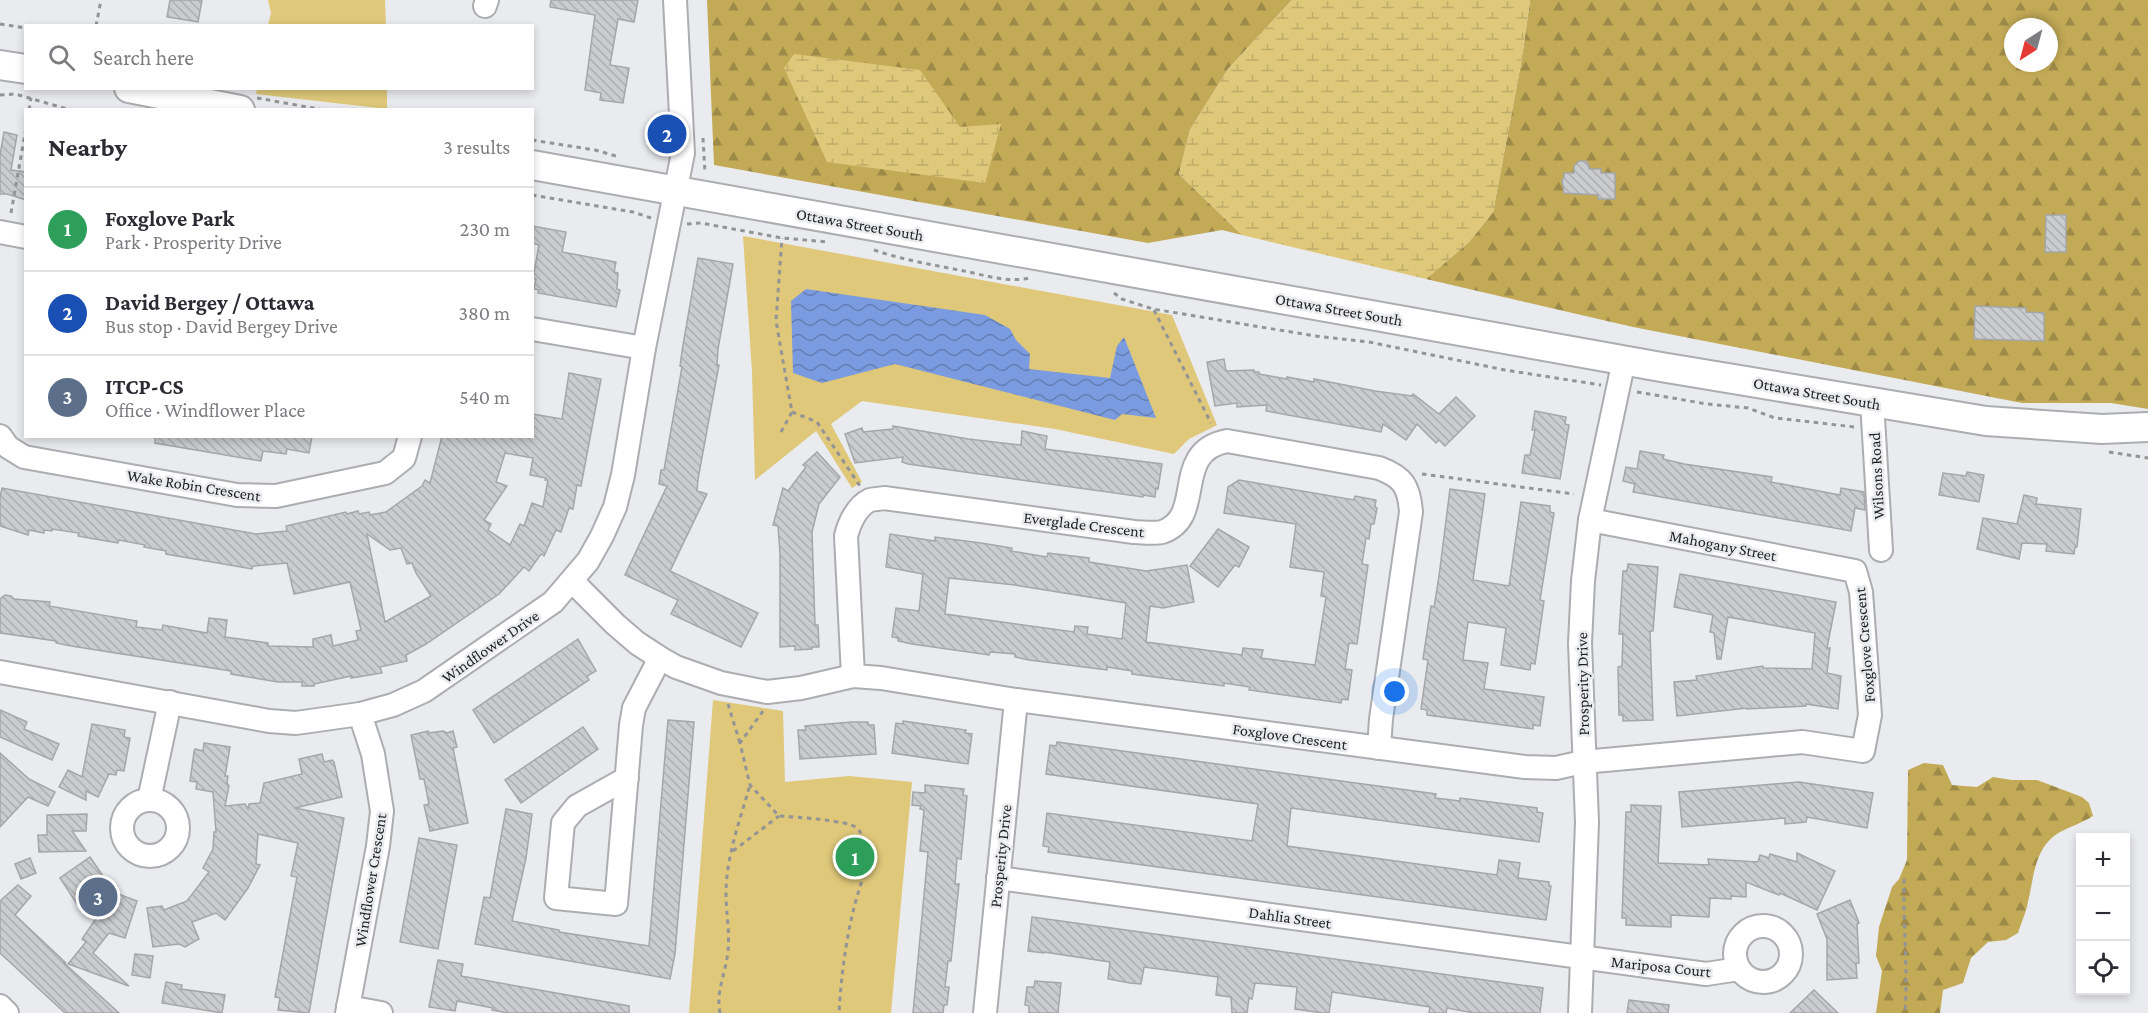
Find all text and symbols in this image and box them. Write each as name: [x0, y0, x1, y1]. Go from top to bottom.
north arrow: [2004, 18, 2058, 72]
search box: [24, 24, 534, 90]
icon: search: [45, 41, 78, 74]
text: Search here: [93, 45, 194, 70]
pin: 2: [648, 112, 686, 156]
text: Nearby: [48, 133, 127, 162]
text: 3 results: [443, 136, 510, 158]
street label: Ottawa Street South: [795, 205, 925, 244]
text: Foxglove Park: [105, 206, 235, 231]
text: 1: [64, 218, 71, 240]
text: 230 m: [460, 218, 510, 240]
text: Park · Prosperity Drive: [105, 231, 282, 253]
text: David Bergey / Ottawa: [105, 290, 315, 315]
street label: Ottawa Street South: [1274, 290, 1404, 329]
text: 2: [62, 302, 73, 324]
text: 380 m: [459, 302, 510, 324]
text: Bus stop · David Bergey Drive: [105, 315, 338, 337]
text: ITCP-CS: [105, 374, 183, 399]
street label: Ottawa Street South: [1752, 374, 1882, 413]
text: 3: [63, 386, 72, 408]
text: 540 m: [459, 386, 510, 408]
text: Office · Windflower Place: [105, 399, 305, 421]
street label: Wilsons Road: [1866, 431, 1887, 520]
street label: Wake Robin Crescent: [126, 467, 263, 505]
street label: Everglade Crescent: [1023, 509, 1146, 541]
street label: Mahogany Street: [1668, 527, 1779, 565]
street label: Foxglove Crescent: [1851, 586, 1879, 703]
street label: Windflower Drive: [439, 607, 542, 686]
street label: Prosperity Drive: [1573, 632, 1593, 736]
your location: [1380, 677, 1409, 706]
street label: Foxglove Crescent: [1232, 720, 1349, 754]
street label: Prosperity Drive: [987, 804, 1015, 908]
street label: Windflower Crescent: [352, 811, 390, 948]
map controls: [2076, 833, 2130, 995]
button: +: [2076, 833, 2130, 887]
pin: 1: [836, 834, 874, 880]
pin: 3: [78, 874, 118, 920]
button: −: [2076, 887, 2130, 941]
street label: Dahlia Street: [1248, 903, 1333, 932]
button: locate: [2076, 941, 2130, 995]
street label: Mariposa Court: [1610, 953, 1712, 981]

